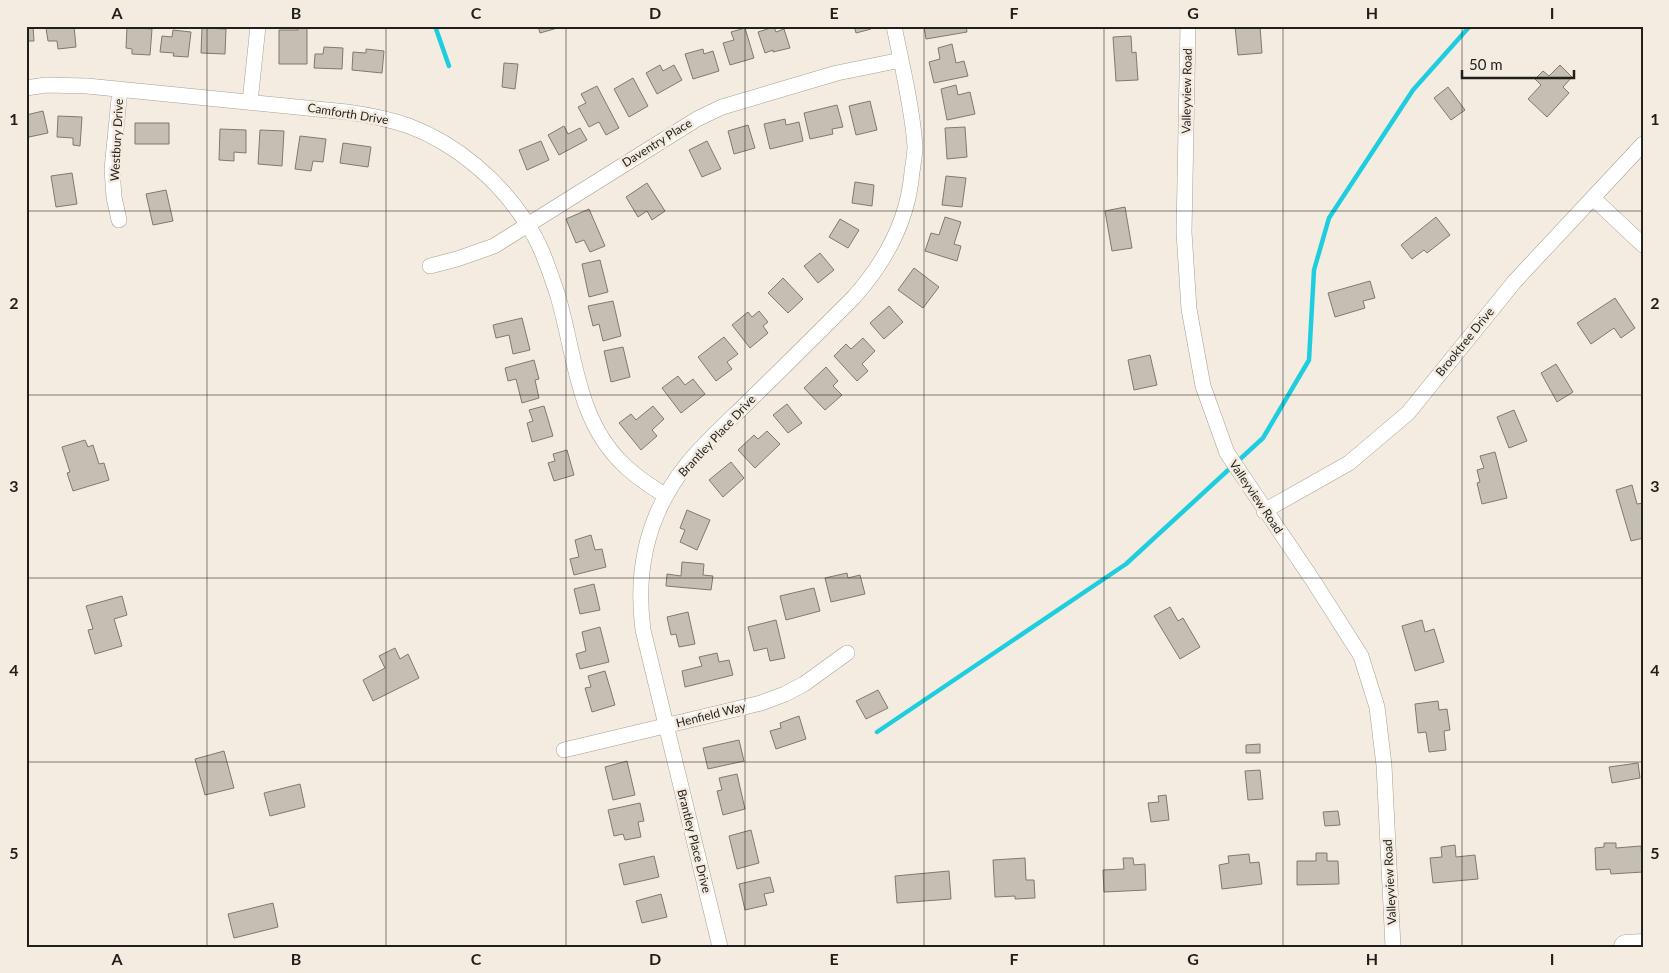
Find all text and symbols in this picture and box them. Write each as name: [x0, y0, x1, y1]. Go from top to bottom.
text: A: [110, 3, 123, 22]
text: B: [291, 3, 301, 22]
text: C: [471, 3, 482, 22]
text: D: [649, 3, 661, 22]
text: E: [829, 3, 839, 22]
text: F: [1009, 3, 1019, 22]
text: G: [1187, 3, 1199, 22]
text: H: [1366, 3, 1378, 22]
text: I: [1550, 3, 1554, 22]
street label: Valleyview Road: [1178, 48, 1195, 134]
scale bar: [1462, 48, 1574, 80]
text: 50 m: [1469, 55, 1503, 73]
street label: Westbury Drive: [107, 98, 126, 182]
street label: Camforth Drive: [307, 100, 390, 127]
text: 1: [9, 109, 19, 128]
text: 1: [1650, 109, 1660, 128]
street label: Daventry Place: [619, 115, 694, 170]
text: 2: [9, 293, 19, 312]
text: 2: [1650, 293, 1660, 312]
street label: Brooktree Drive: [1432, 304, 1497, 379]
street label: Brantley Place Drive: [675, 392, 758, 480]
street label: Valleyview Road: [1226, 457, 1287, 536]
text: 3: [9, 476, 19, 495]
text: 3: [1650, 476, 1660, 495]
text: 4: [9, 660, 19, 679]
text: 4: [1650, 660, 1660, 679]
street label: Henfield Way: [674, 698, 748, 730]
street label: Brantley Place Drive: [674, 787, 715, 894]
street label: Valleyview Road: [1380, 839, 1399, 925]
text: 5: [9, 843, 19, 862]
text: 5: [1650, 843, 1660, 862]
text: A: [110, 949, 123, 968]
text: B: [291, 949, 301, 968]
text: C: [471, 949, 482, 968]
text: D: [649, 949, 661, 968]
text: E: [829, 949, 839, 968]
text: F: [1009, 949, 1019, 968]
text: G: [1187, 949, 1199, 968]
text: H: [1366, 949, 1378, 968]
text: I: [1550, 949, 1554, 968]

